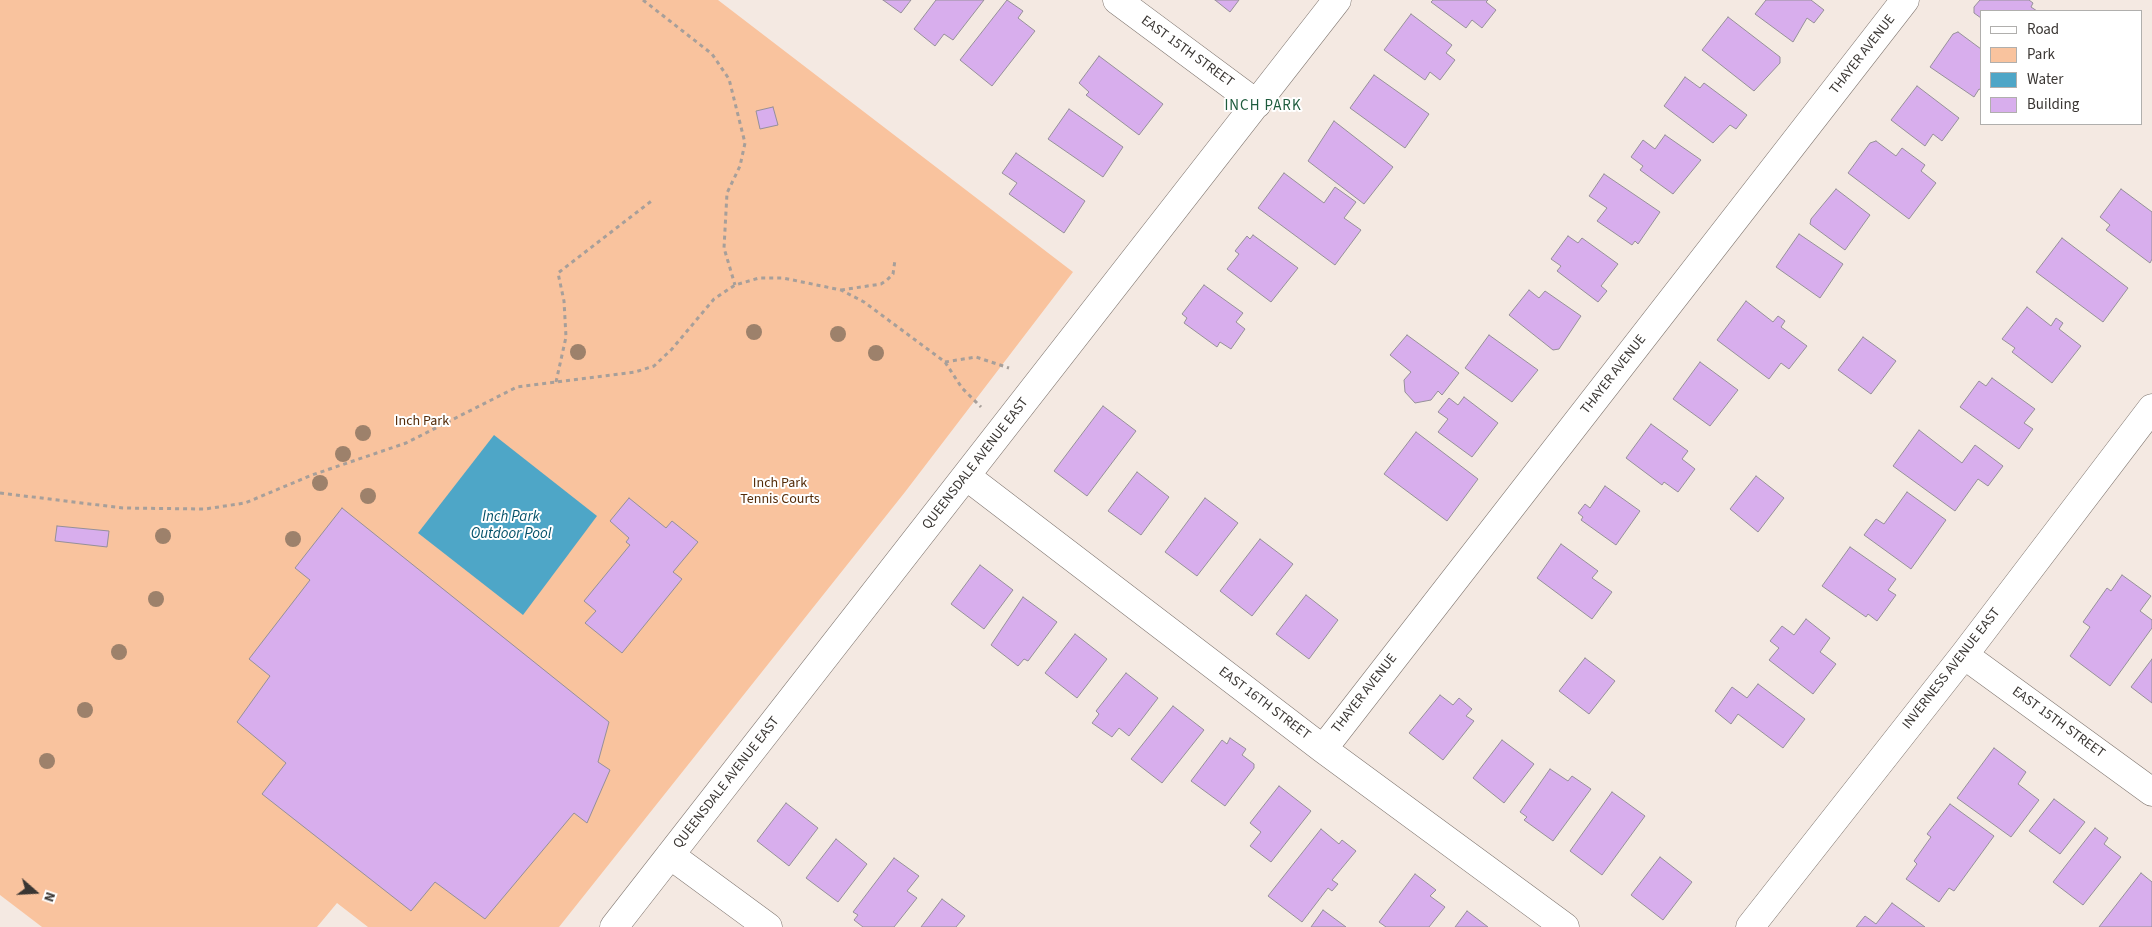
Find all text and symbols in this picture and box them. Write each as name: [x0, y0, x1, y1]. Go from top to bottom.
legend: [1980, 10, 2142, 125]
street label: THAYER AVENUE: [1827, 12, 1899, 98]
street label: EAST 15TH STREET: [1137, 13, 1237, 91]
text: Road: [2027, 19, 2059, 40]
text: Park: [2027, 44, 2055, 65]
text: Water: [2027, 69, 2063, 90]
text: Building: [2027, 94, 2079, 115]
district label: INCH PARK: [1223, 98, 1303, 116]
street label: THAYER AVENUE: [1578, 332, 1650, 418]
street label: QUEENSDALE AVENUE EAST: [919, 395, 1033, 533]
park label: Inch Park: [395, 414, 449, 430]
park label: Inch Park Tennis Courts: [740, 476, 820, 508]
water label: Inch Park Outdoor Pool: [471, 509, 551, 544]
street label: INVERNESS AVENUE EAST: [1899, 605, 2005, 733]
street label: THAYER AVENUE: [1329, 651, 1401, 737]
street label: EAST 16TH STREET: [1215, 664, 1313, 744]
street label: EAST 15TH STREET: [2008, 684, 2108, 762]
street label: QUEENSDALE AVENUE EAST: [670, 714, 784, 852]
north arrow: [10, 867, 60, 917]
text: N: [38, 889, 60, 905]

